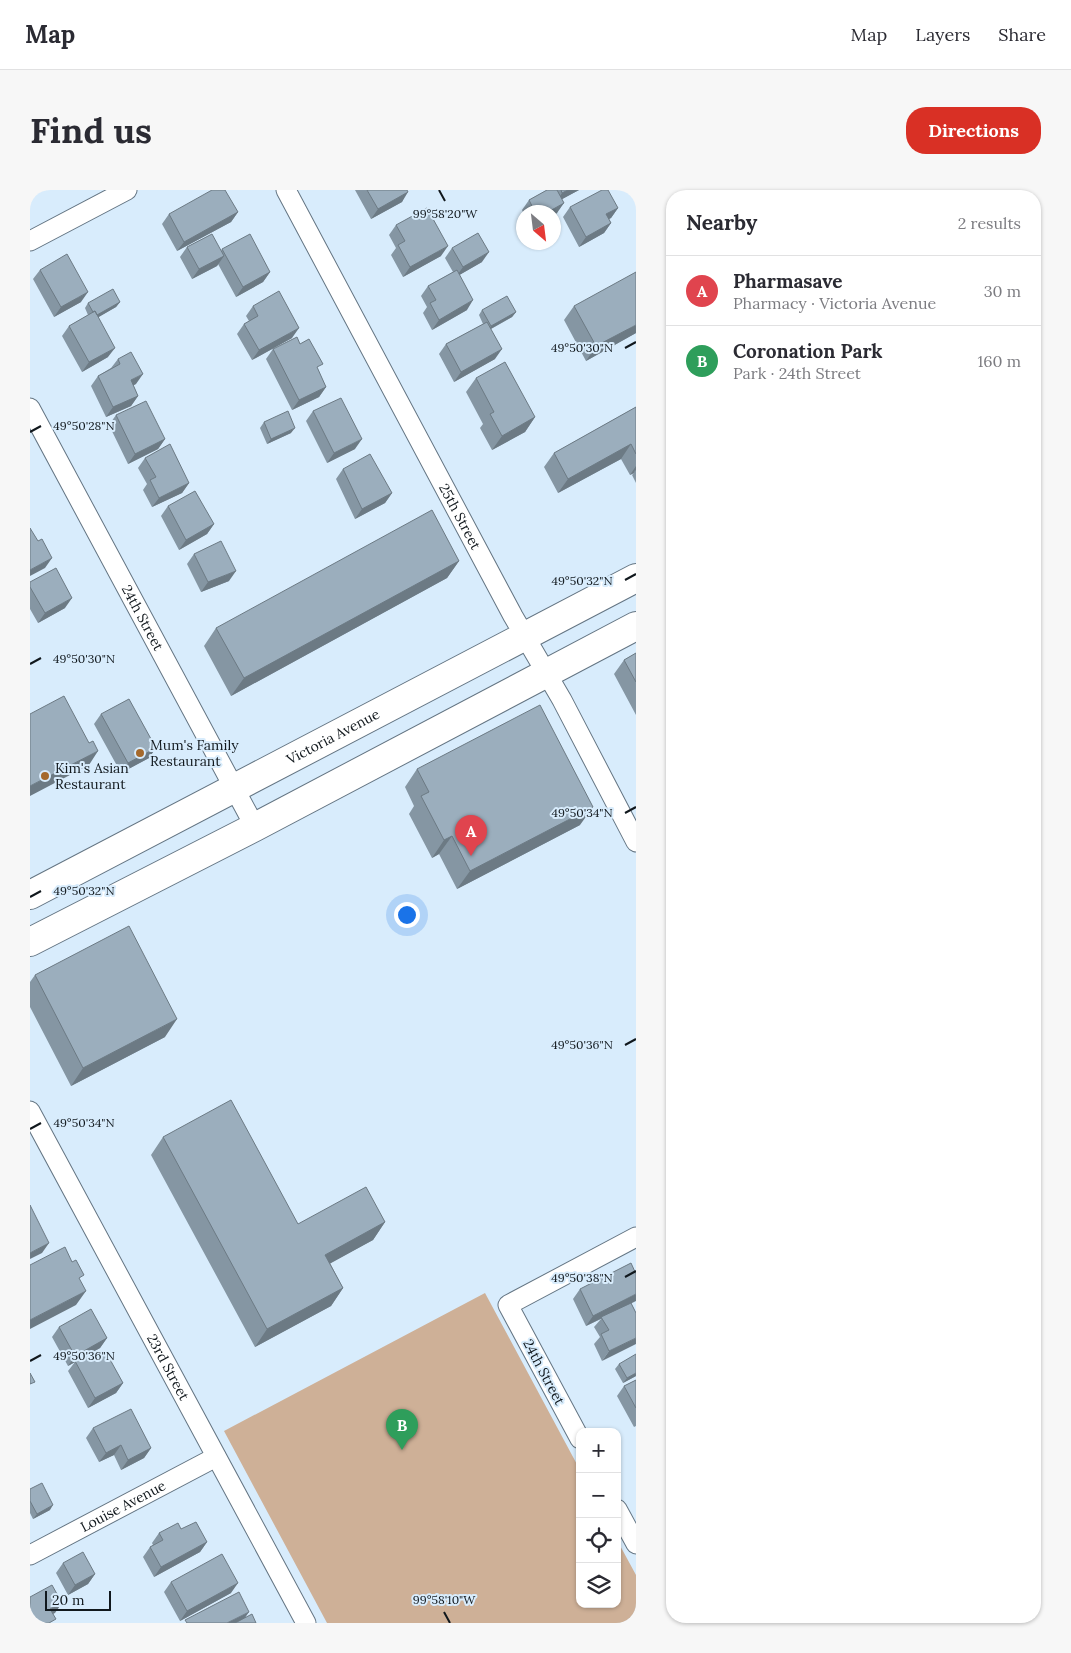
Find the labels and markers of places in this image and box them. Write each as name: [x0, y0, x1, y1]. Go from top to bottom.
place label: Mum's Family Restaurant: [150, 736, 239, 770]
marker: Mum's Family Restaurant: [134, 747, 146, 759]
place label: Kim's Asian Restaurant: [55, 759, 129, 793]
marker: Kim's Asian Restaurant: [39, 770, 51, 782]
pin: A: [455, 815, 487, 856]
pin: B: [386, 1409, 418, 1450]

